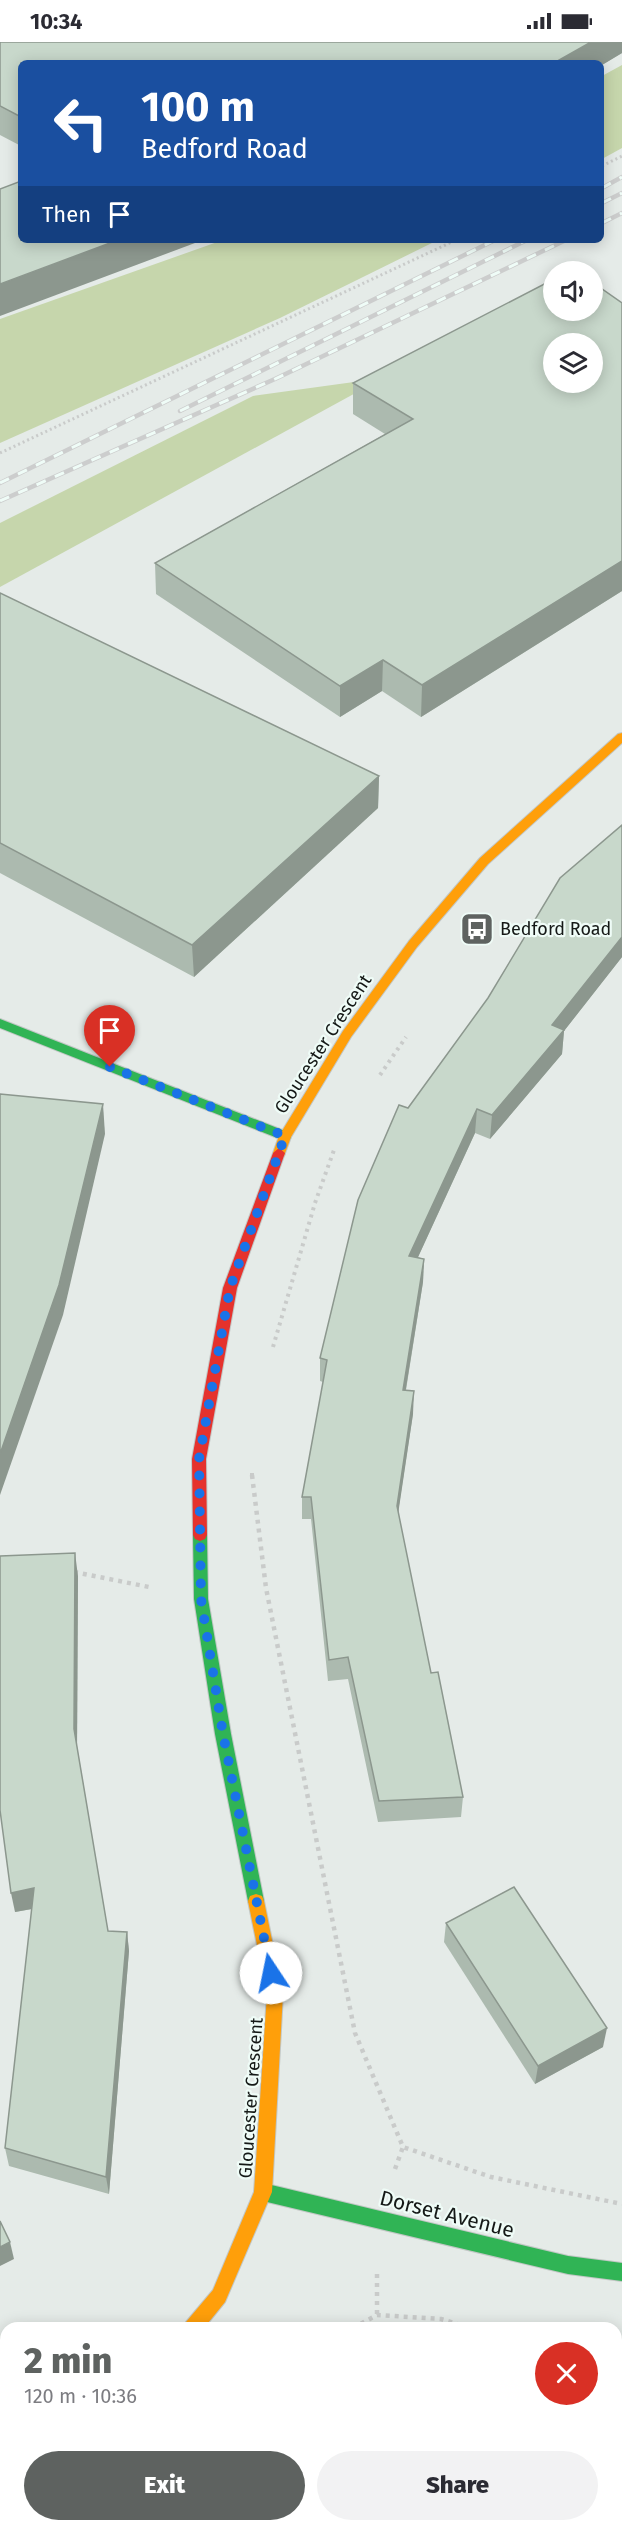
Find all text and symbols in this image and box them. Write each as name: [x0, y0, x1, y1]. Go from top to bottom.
text: 10:34: [30, 8, 83, 35]
text: 100 m: [141, 82, 255, 132]
icon: left: [42, 84, 120, 162]
text: Bedford Road: [141, 133, 308, 165]
icon: arrive: [103, 198, 136, 231]
text: Then: [42, 201, 91, 228]
map controls: [543, 261, 603, 393]
button: sound: [543, 261, 603, 321]
button: layers: [543, 333, 603, 393]
bus stop icon: Bedford Road: [459, 911, 495, 947]
place label: Bedford Road: [500, 918, 611, 940]
street label: Gloucester Crescent: [270, 970, 376, 1118]
pin: [84, 1005, 135, 1067]
icon: arrive: [93, 1014, 126, 1047]
position arrow: [239, 1941, 303, 2005]
street label: Gloucester Crescent: [234, 2016, 268, 2179]
street label: Dorset Avenue: [377, 2185, 517, 2243]
text: 2 min: [24, 2339, 112, 2383]
button: close: [535, 2342, 598, 2405]
text: 120 m · 10:36: [24, 2384, 137, 2408]
button: Exit: [24, 2451, 305, 2520]
button: Share: [317, 2451, 598, 2520]

